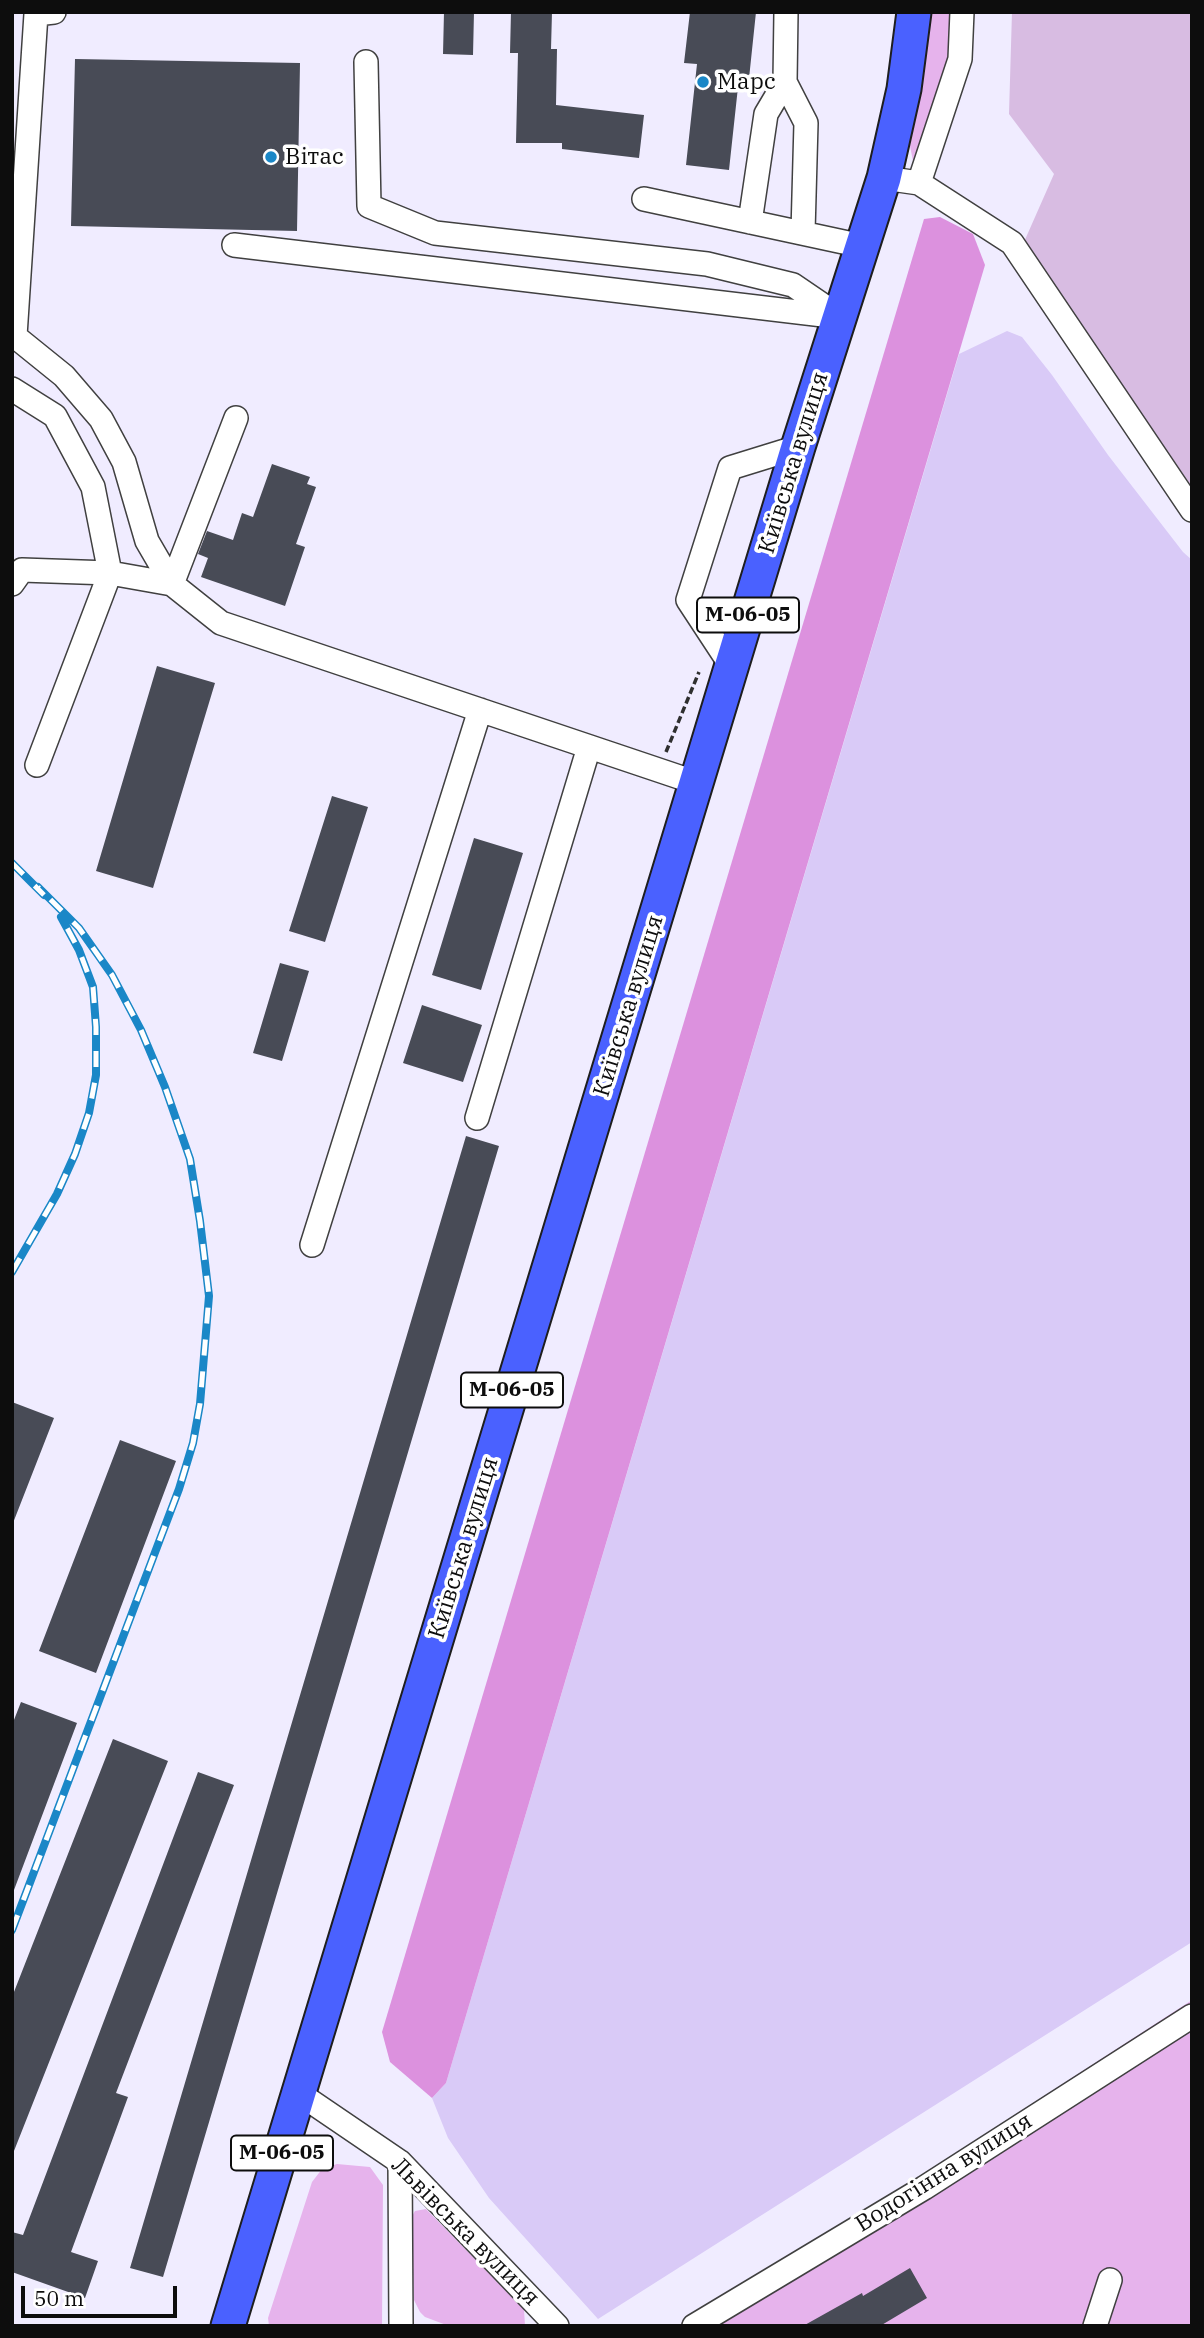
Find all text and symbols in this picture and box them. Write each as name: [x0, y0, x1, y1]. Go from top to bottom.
place label: Марс: [717, 68, 776, 96]
marker: Марс: [695, 74, 711, 90]
place label: Вітас: [285, 143, 344, 171]
marker: Вітас: [263, 149, 279, 165]
street label: Київська вулиця: [753, 369, 835, 557]
road number: М-06-05: [697, 598, 799, 632]
street label: Київська вулиця: [588, 912, 670, 1100]
road number: М-06-05: [461, 1372, 563, 1408]
street label: Київська вулиця: [423, 1454, 505, 1642]
street label: Водогінна вулиця: [851, 2107, 1037, 2239]
road number: М-06-05: [231, 2136, 333, 2170]
street label: Львівська вулиця: [385, 2152, 545, 2312]
scale bar: [24, 2272, 180, 2316]
text: 50 m: [34, 2284, 84, 2312]

